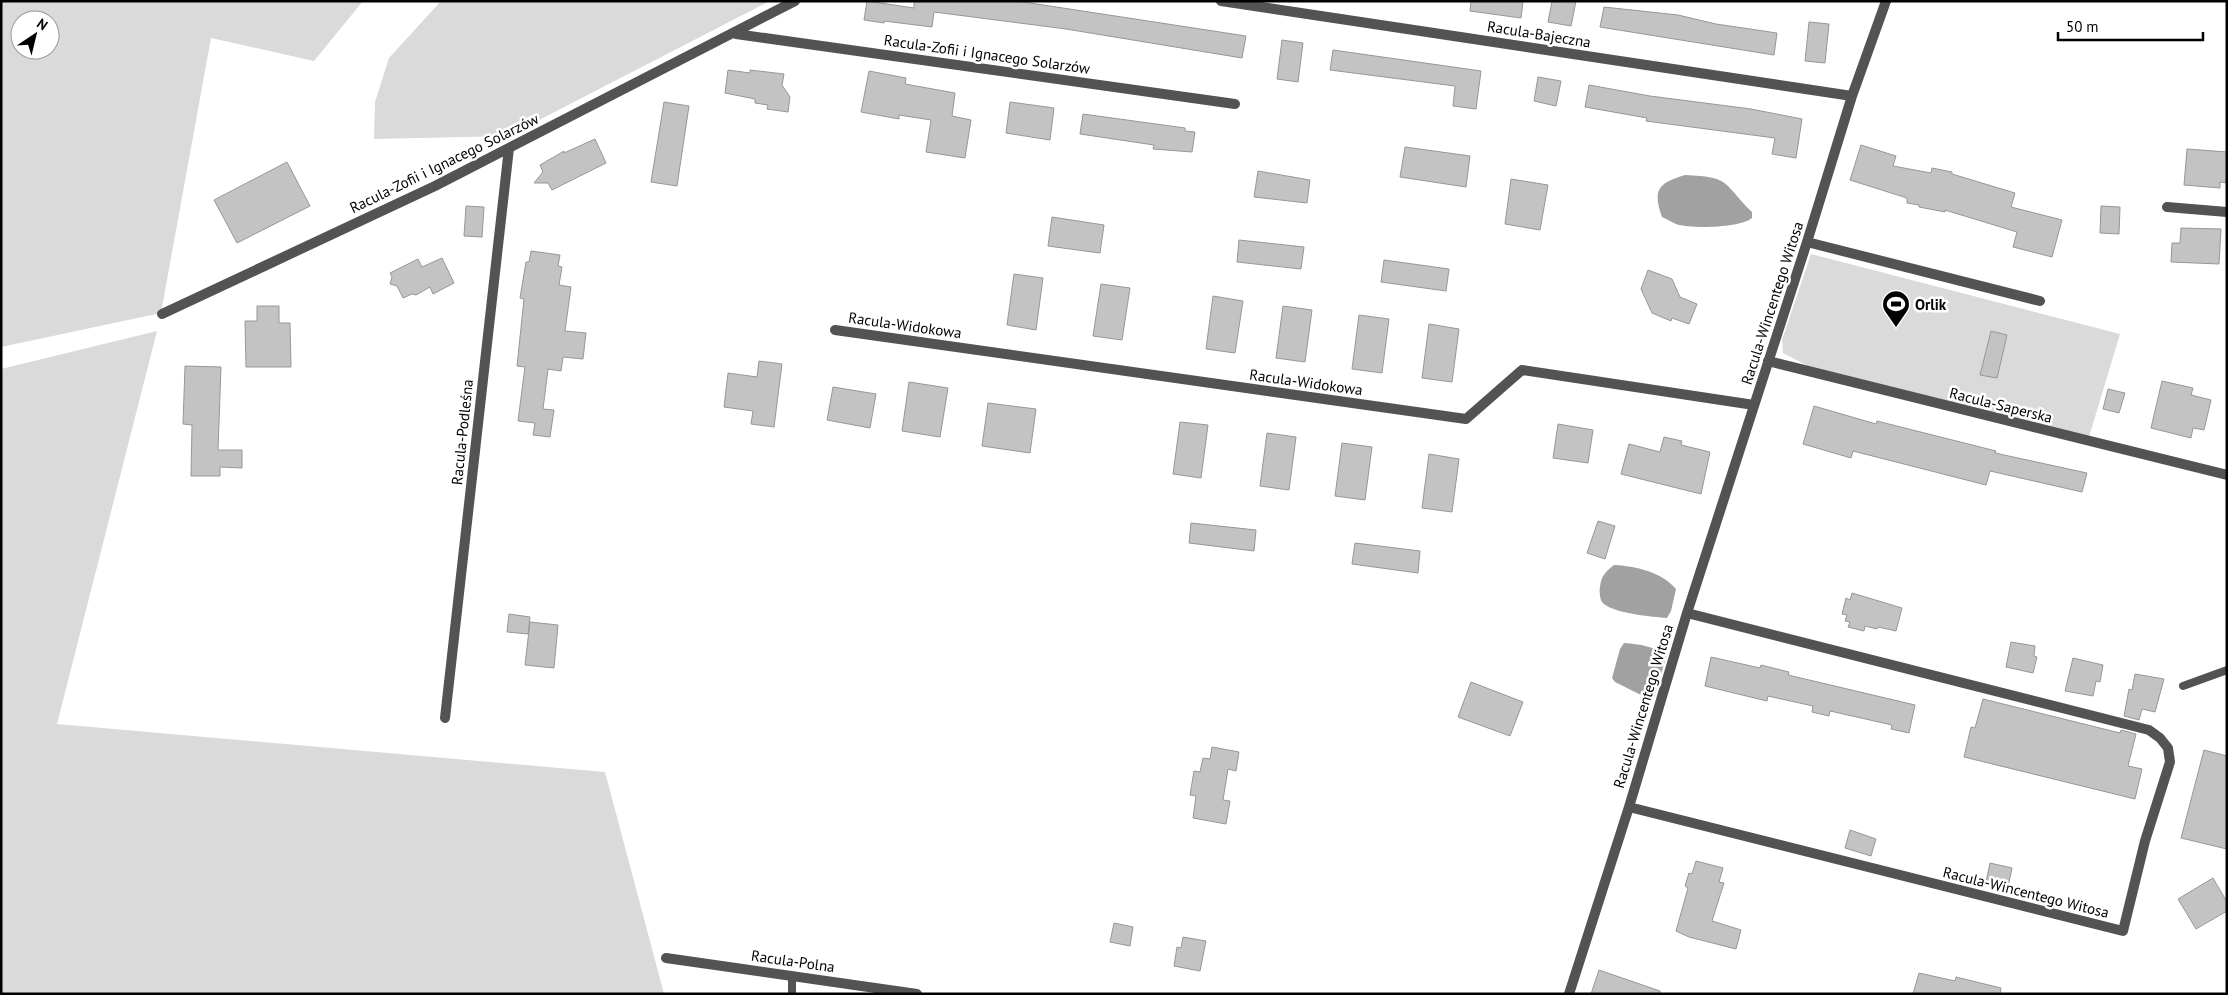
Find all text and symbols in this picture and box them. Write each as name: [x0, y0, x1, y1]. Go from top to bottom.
north arrow: [10, 10, 60, 60]
scale bar: [2058, 10, 2203, 42]
text: N: [34, 14, 51, 34]
street label: Racula-Bajeczna: [1486, 16, 1592, 52]
text: 50 m: [2066, 17, 2099, 36]
street label: Racula-Zofii i Ignacego Solarzów: [883, 30, 1091, 78]
street label: Racula-Zofii i Ignacego Solarzów: [346, 109, 542, 217]
street label: Racula-Wincentego Witosa: [1737, 219, 1807, 387]
sports icon: Orlik: [1881, 289, 1911, 328]
place label: Orlik: [1915, 295, 1947, 314]
street label: Racula-Widokowa: [847, 308, 963, 342]
street label: Racula-Widokowa: [1248, 365, 1364, 399]
street label: Racula-Podleśna: [447, 378, 477, 486]
street label: Racula-Saperska: [1948, 383, 2054, 427]
street label: Racula-Wincentego Witosa: [1609, 622, 1677, 790]
street label: Racula-Wincentego Witosa: [1941, 862, 2111, 922]
street label: Racula-Polna: [750, 946, 836, 976]

